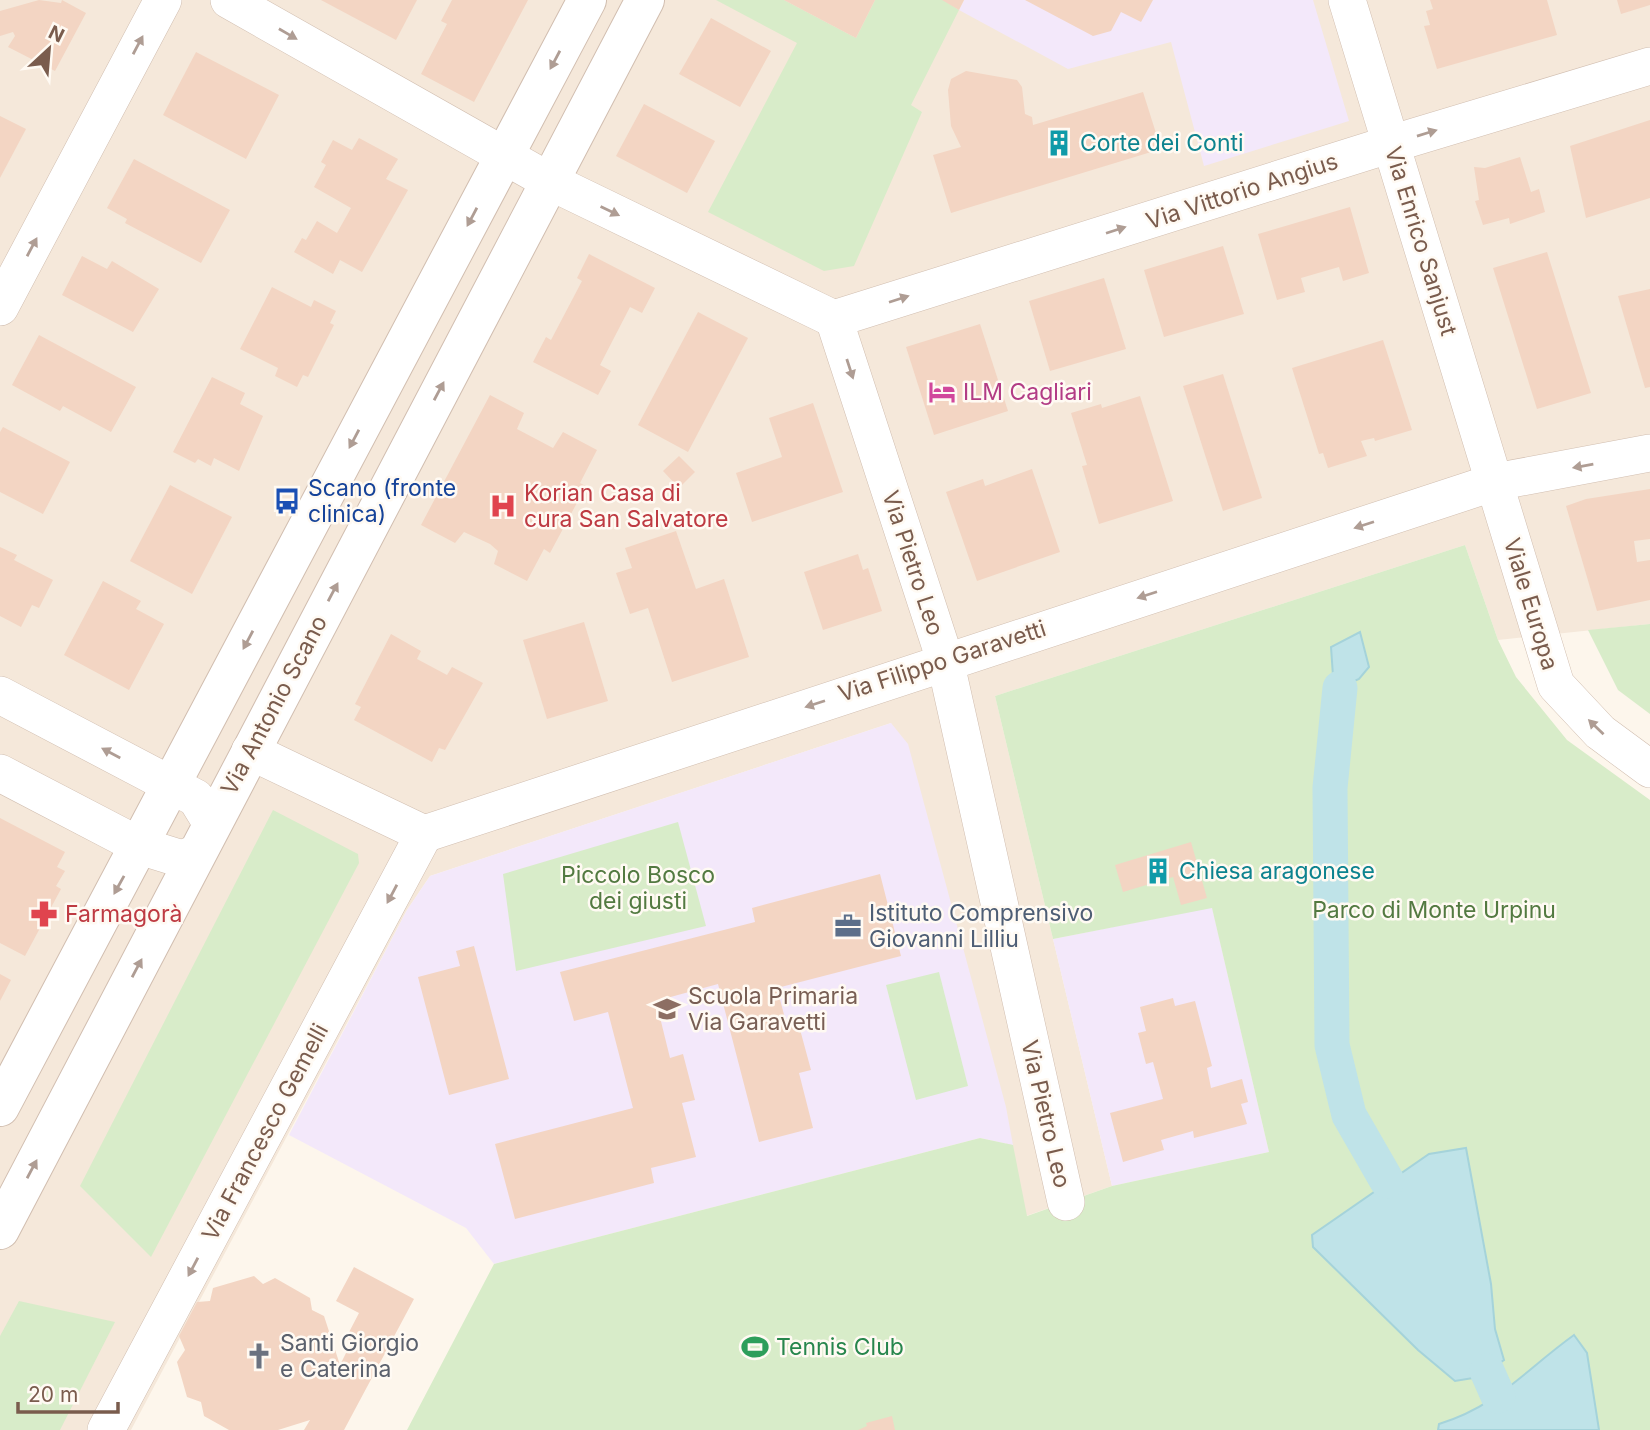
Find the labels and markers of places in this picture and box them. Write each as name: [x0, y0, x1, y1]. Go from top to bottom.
building icon: Corte dei Conti: [1044, 128, 1074, 158]
place label: Corte dei Conti: [1080, 129, 1244, 157]
hotel icon: ILM Cagliari: [927, 377, 957, 407]
place label: ILM Cagliari: [963, 378, 1092, 406]
place label: Scano (fronte clinica): [308, 474, 456, 528]
place label: Korian Casa di cura San Salvatore: [524, 479, 728, 533]
bus stop icon: Scano (fronte clinica): [272, 486, 302, 516]
hospital icon: Korian Casa di cura San Salvatore: [488, 491, 518, 521]
building icon: Chiesa aragonese: [1143, 856, 1173, 886]
place label: Chiesa aragonese: [1179, 857, 1375, 885]
pharmacy icon: Farmagorà: [29, 899, 59, 929]
place label: Istituto Comprensivo Giovanni Lilliu: [869, 899, 1093, 953]
place label: Farmagorà: [65, 900, 182, 928]
office icon: Istituto Comprensivo Giovanni Lilliu: [833, 911, 863, 941]
place label: Scuola Primaria Via Garavetti: [688, 982, 858, 1036]
school or university icon: Scuola Primaria Via Garavetti: [652, 994, 682, 1024]
place label: Santi Giorgio e Caterina: [280, 1329, 419, 1383]
sports icon: Tennis Club: [740, 1332, 770, 1362]
place label: Tennis Club: [776, 1333, 904, 1361]
church icon: Santi Giorgio e Caterina: [244, 1341, 274, 1371]

